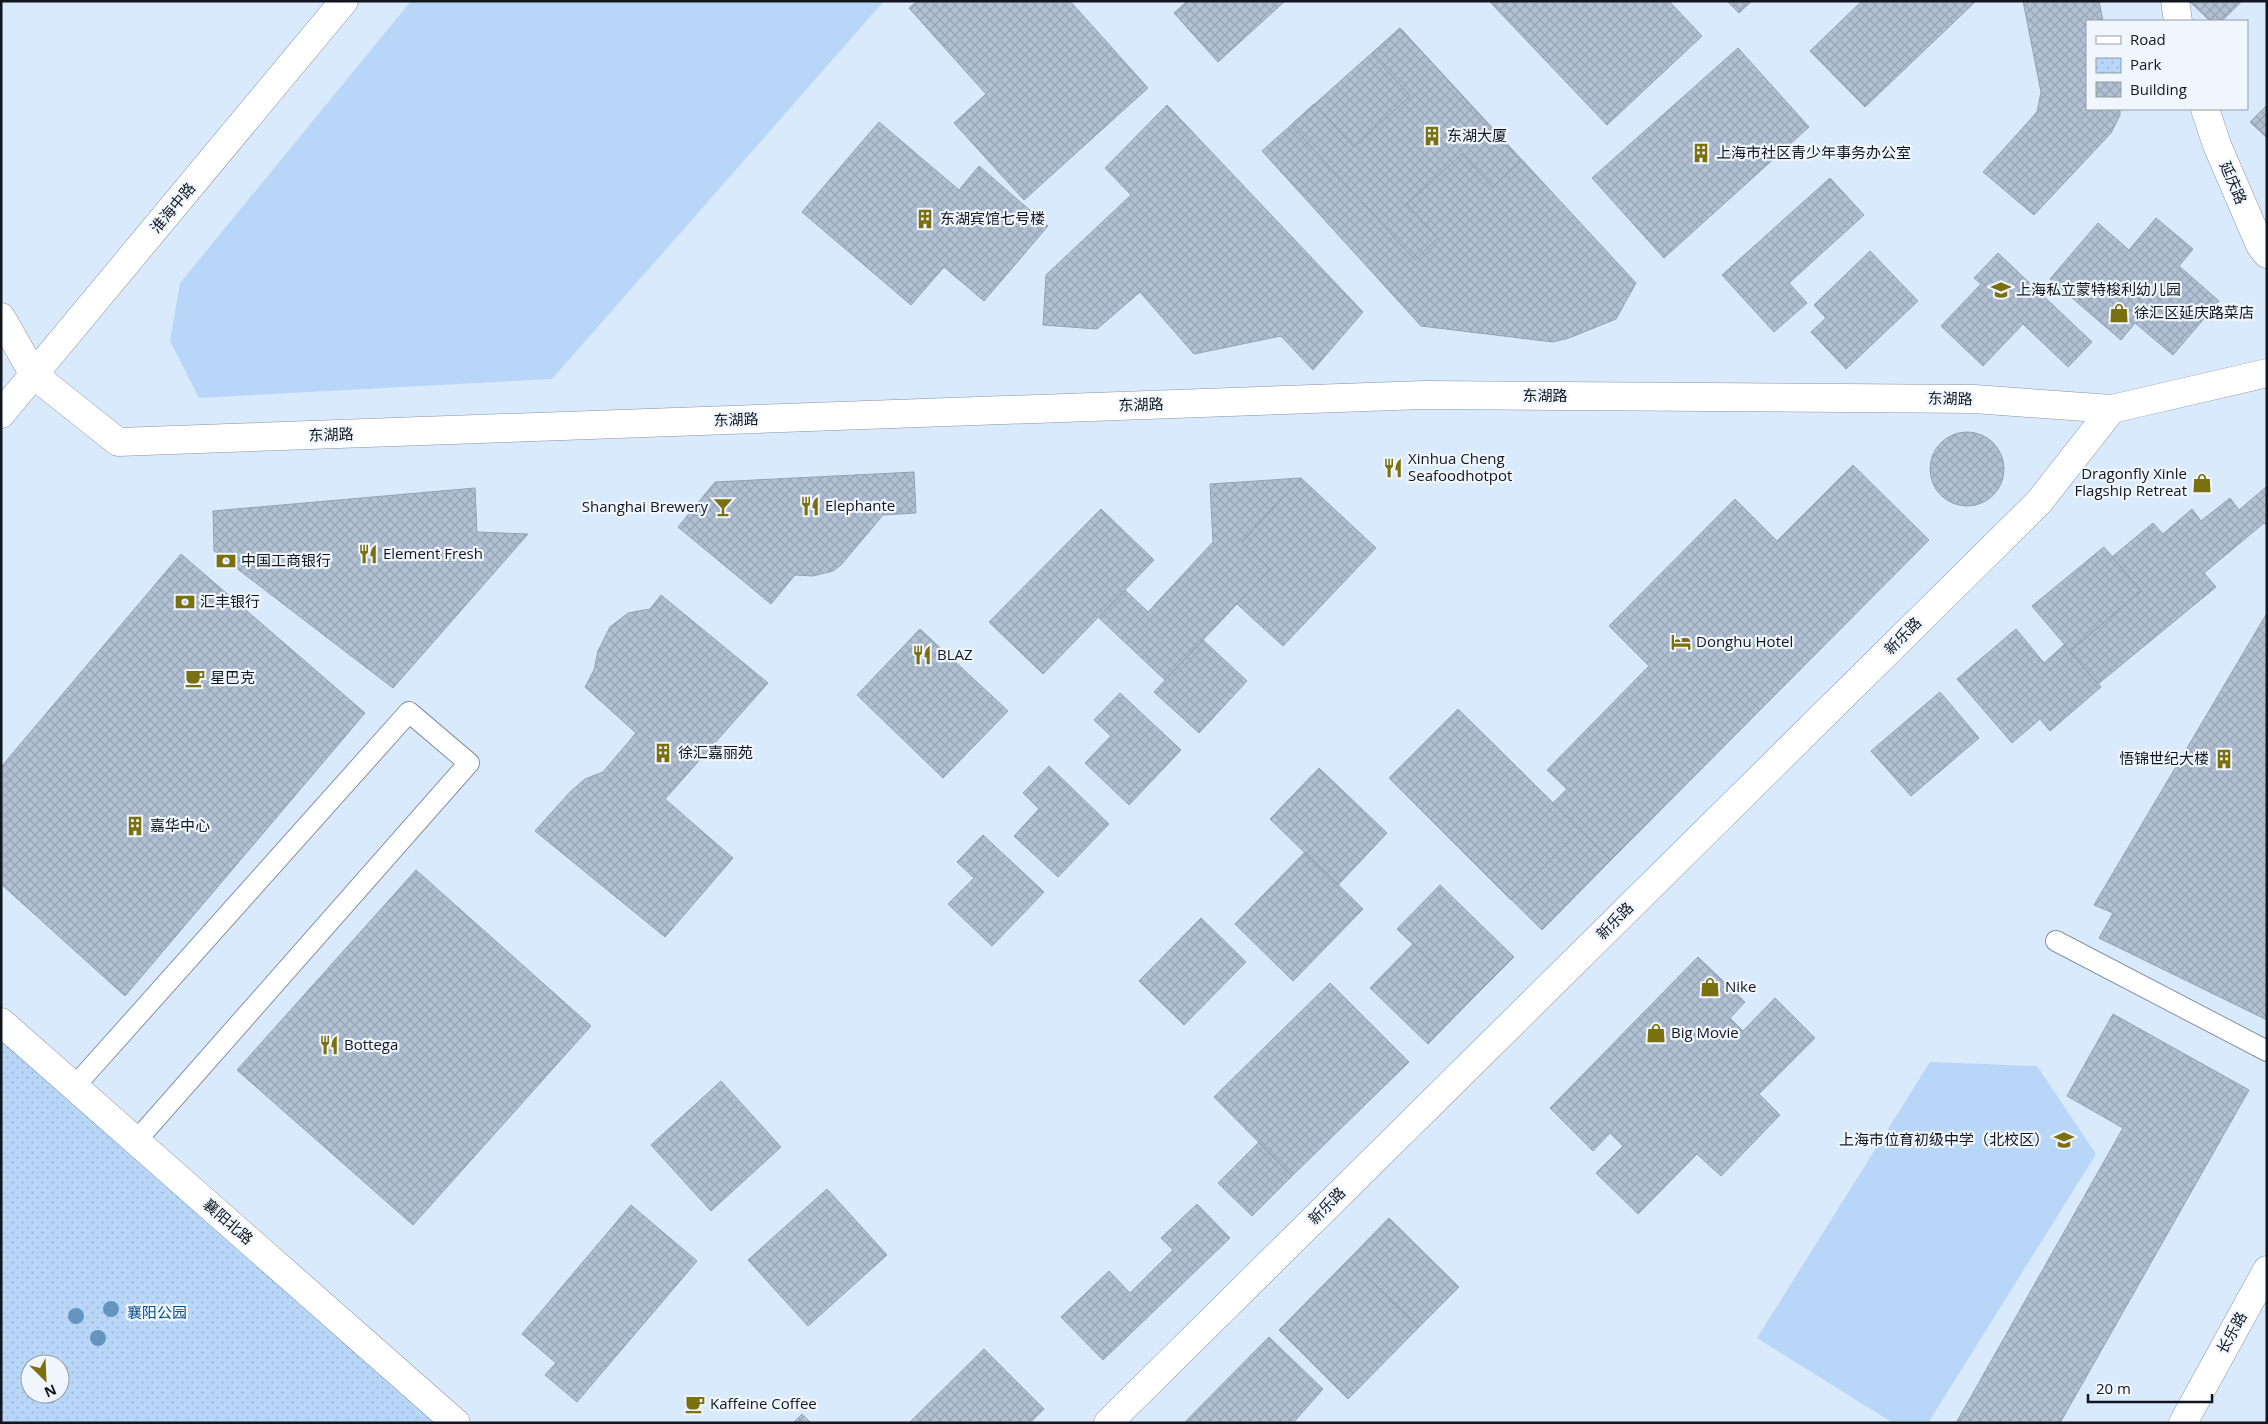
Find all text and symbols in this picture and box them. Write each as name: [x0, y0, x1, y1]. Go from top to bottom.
legend: [2086, 20, 2248, 110]
text: Road: [2130, 29, 2166, 49]
text: Park: [2130, 54, 2161, 74]
text: Building: [2130, 79, 2187, 99]
building icon: 东湖大厦: [1421, 125, 1443, 147]
place label: 东湖大厦: [1447, 125, 1507, 145]
building icon: 上海市社区青少年事务办公室: [1690, 142, 1712, 164]
place label: 上海市社区青少年事务办公室: [1716, 142, 1911, 162]
street label: 延庆路: [2216, 158, 2252, 207]
street label: 淮海中路: [145, 178, 199, 237]
building icon: 东湖宾馆七号楼: [914, 208, 936, 230]
place label: 东湖宾馆七号楼: [940, 208, 1045, 228]
school or university icon: 上海私立蒙特梭利幼儿园: [1990, 279, 2012, 301]
place label: 上海私立蒙特梭利幼儿园: [2016, 279, 2181, 299]
shop icon: 徐汇区延庆路菜店: [2108, 302, 2130, 324]
place label: 徐汇区延庆路菜店: [2134, 302, 2254, 322]
street label: 东湖路: [1522, 385, 1568, 405]
street label: 东湖路: [1927, 388, 1973, 408]
street label: 东湖路: [1118, 393, 1164, 415]
street label: 东湖路: [713, 408, 759, 430]
street label: 东湖路: [308, 423, 354, 445]
place label: Xinhua Cheng Seafoodhotpot: [1408, 448, 1512, 485]
restaurant icon: Xinhua Cheng Seafoodhotpot: [1382, 457, 1404, 479]
place label: Dragonfly Xinle Flagship Retreat: [2075, 463, 2187, 500]
shop icon: Dragonfly Xinle Flagship Retreat: [2191, 472, 2213, 494]
restaurant icon: Elephante: [799, 495, 821, 517]
place label: Elephante: [825, 495, 895, 515]
place label: Shanghai Brewery: [582, 496, 708, 516]
bar icon: Shanghai Brewery: [712, 496, 734, 518]
restaurant icon: Element Fresh: [357, 543, 379, 565]
place label: Element Fresh: [383, 543, 483, 563]
bank icon: 中国工商银行: [215, 550, 237, 572]
place label: 中国工商银行: [241, 550, 331, 570]
bank icon: 汇丰银行: [174, 591, 196, 613]
place label: 汇丰银行: [200, 591, 260, 611]
street label: 新乐路: [1879, 612, 1925, 658]
hotel icon: Donghu Hotel: [1670, 631, 1692, 653]
place label: Donghu Hotel: [1696, 631, 1793, 651]
restaurant icon: BLAZ: [911, 644, 933, 666]
place label: BLAZ: [937, 644, 973, 664]
cafe icon: 星巴克: [184, 667, 206, 689]
place label: 星巴克: [210, 667, 255, 687]
building icon: 徐汇嘉丽苑: [652, 742, 674, 764]
place label: 徐汇嘉丽苑: [678, 742, 753, 762]
place label: 悟锦世纪大楼: [2119, 748, 2209, 768]
building icon: 悟锦世纪大楼: [2213, 748, 2235, 770]
building icon: 嘉华中心: [124, 815, 146, 837]
place label: 嘉华中心: [150, 815, 210, 835]
street label: 新乐路: [1591, 897, 1637, 943]
shop icon: Nike: [1699, 976, 1721, 998]
place label: Nike: [1725, 976, 1756, 996]
shop icon: Big Movie: [1645, 1022, 1667, 1044]
place label: Big Movie: [1671, 1022, 1739, 1042]
restaurant icon: Bottega: [318, 1034, 340, 1056]
place label: Bottega: [344, 1034, 398, 1054]
place label: 上海市位育初级中学（北校区）: [1839, 1129, 2049, 1149]
school or university icon: 上海市位育初级中学（北校区）: [2053, 1129, 2075, 1151]
street label: 新乐路: [1303, 1182, 1349, 1228]
street label: 襄阳北路: [199, 1194, 258, 1248]
park label: 襄阳公园: [127, 1302, 187, 1322]
street label: 长乐路: [2211, 1308, 2251, 1357]
north arrow: [20, 1354, 70, 1404]
scale bar: [2088, 1372, 2212, 1404]
text: 20 m: [2096, 1378, 2131, 1398]
text: N: [41, 1380, 60, 1402]
cafe icon: Kaffeine Coffee: [684, 1393, 706, 1415]
place label: Kaffeine Coffee: [710, 1393, 817, 1413]

